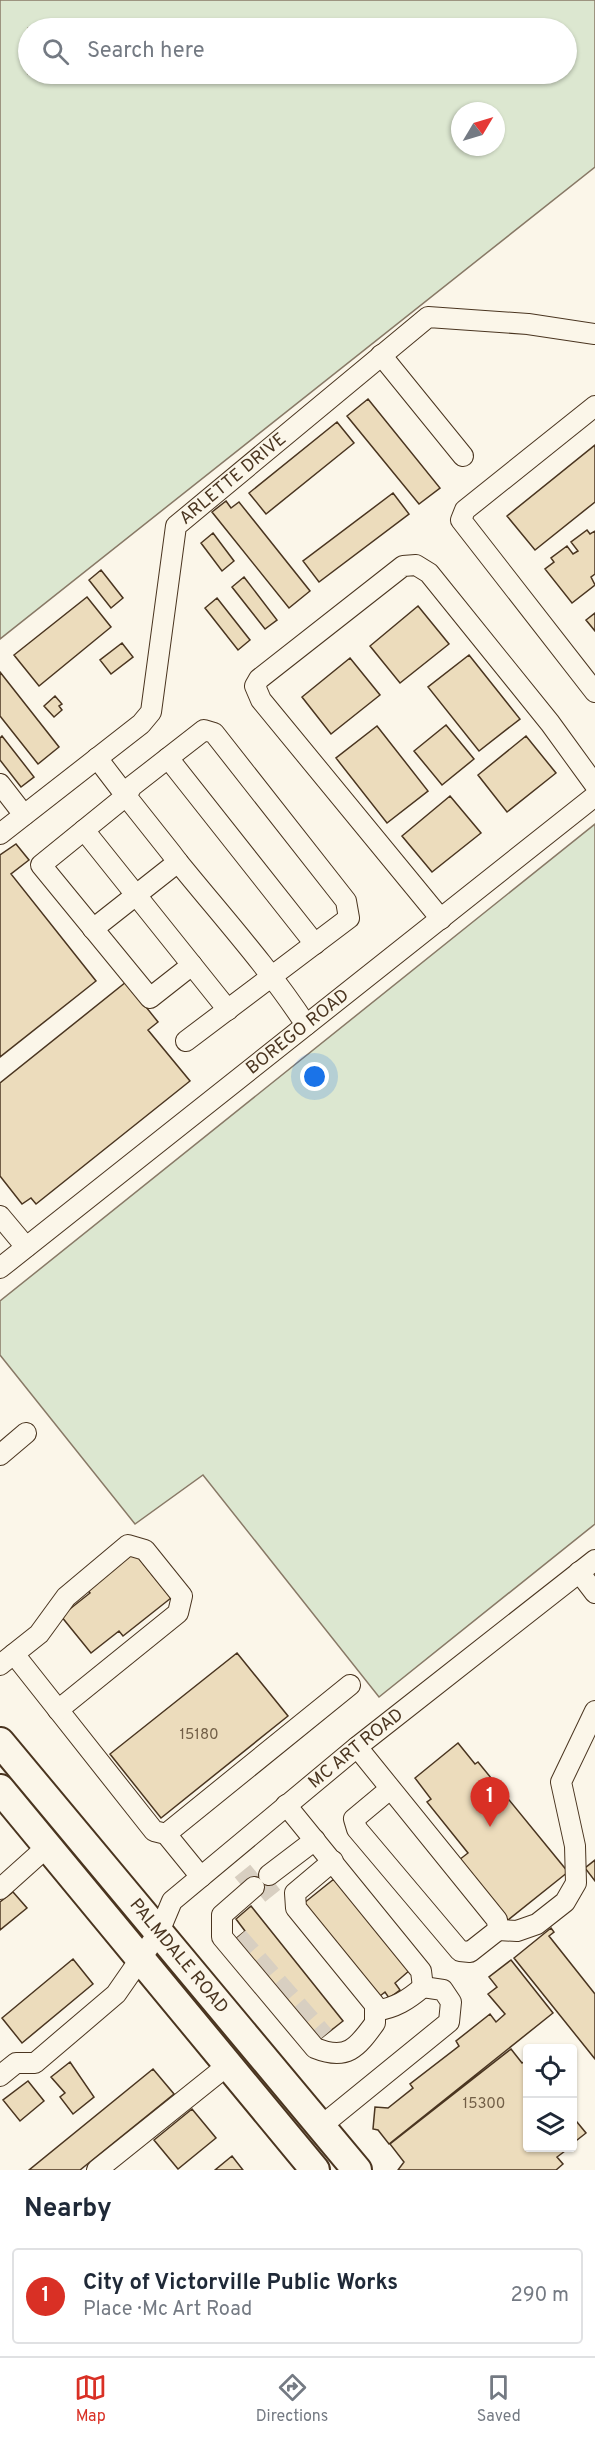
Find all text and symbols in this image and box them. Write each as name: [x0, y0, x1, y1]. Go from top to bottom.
search box: [18, 18, 577, 84]
icon: search: [39, 35, 72, 68]
text: Search here: [87, 38, 205, 65]
north arrow: [451, 102, 505, 156]
street label: ARLETTE DRIVE: [175, 428, 291, 530]
street label: BOREGO ROAD: [241, 984, 354, 1080]
your location: [300, 1062, 329, 1091]
street label: MC ART ROAD: [304, 1703, 408, 1794]
house number: 15180: [179, 1726, 219, 1745]
pin: 1: [470, 1778, 510, 1827]
street label: PALMDALE ROAD: [124, 1894, 233, 2018]
map controls: [523, 2044, 577, 2152]
button: locate: [523, 2044, 577, 2098]
house number: 15300: [463, 2095, 505, 2114]
button: layers: [523, 2098, 577, 2152]
text: Nearby: [24, 2193, 112, 2226]
text: City of Victorville Public Works: [83, 2270, 398, 2297]
text: 1: [42, 2283, 50, 2309]
text: 290 m: [511, 2283, 569, 2309]
text: Place · Mc Art Road: [83, 2297, 252, 2323]
tab: Map: [74, 2371, 107, 2427]
tab: Directions: [256, 2371, 328, 2427]
tab: Saved: [477, 2371, 521, 2427]

